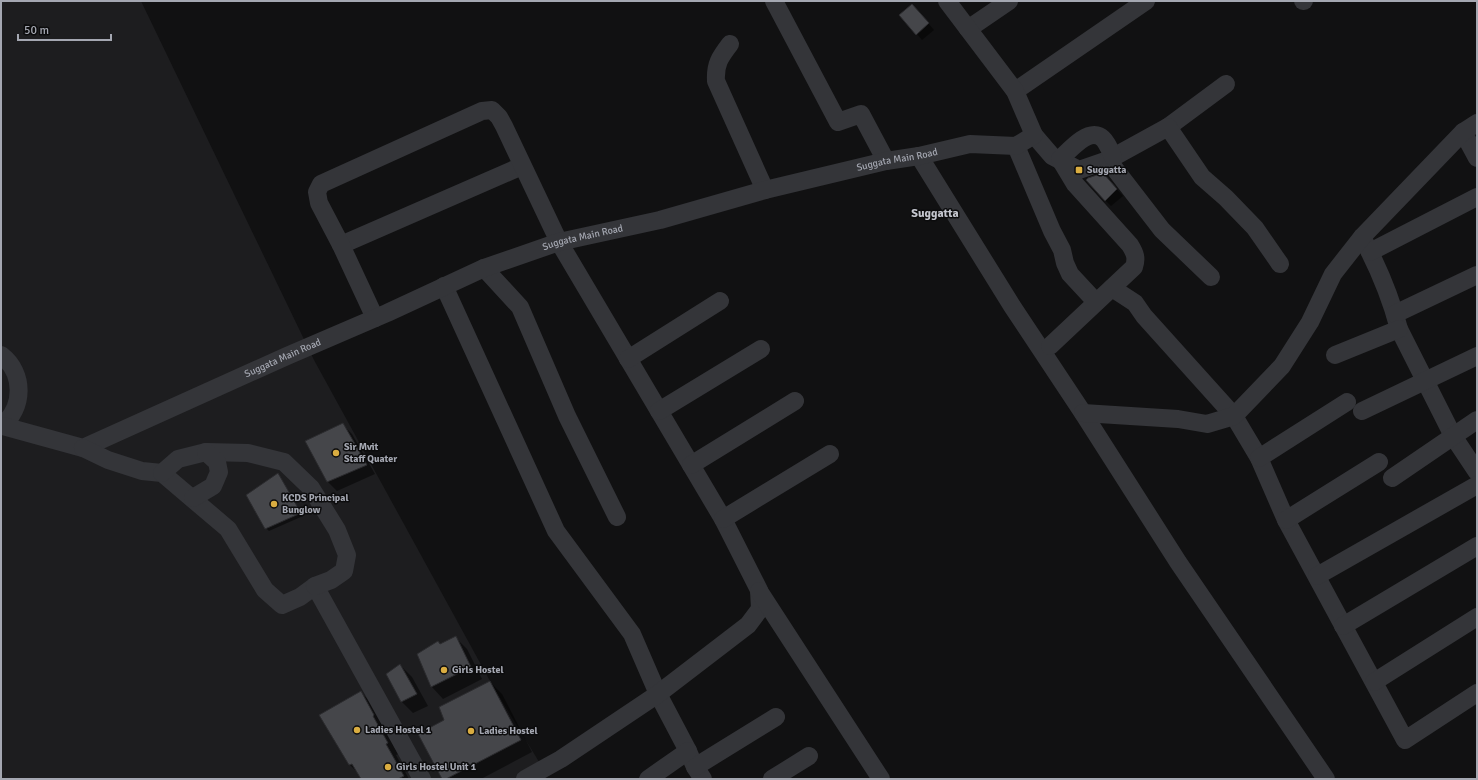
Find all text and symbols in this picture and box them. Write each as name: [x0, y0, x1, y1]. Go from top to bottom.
scale bar: [18, 16, 111, 42]
text: 50 m: [24, 23, 49, 38]
street label: Suggata Main Road: [855, 146, 939, 174]
place label: Suggatta: [1087, 164, 1126, 176]
marker: Suggatta: [1074, 165, 1084, 175]
district label: Suggatta: [911, 206, 959, 221]
street label: Suggata Main Road: [541, 222, 624, 253]
street label: Suggata Main Road: [243, 336, 323, 380]
place label: Sir Mvit Staff Quater: [344, 441, 397, 465]
marker: Sir Mvit Staff Quater: [331, 448, 341, 458]
place label: KCDS Principal Bunglow: [282, 492, 349, 516]
marker: KCDS Principal Bunglow: [269, 499, 279, 509]
place label: Girls Hostel: [452, 664, 504, 676]
marker: Girls Hostel: [439, 665, 449, 675]
place label: Ladies Hostel 1: [365, 724, 432, 736]
marker: Ladies Hostel 1: [352, 725, 362, 735]
place label: Ladies Hostel: [479, 725, 538, 737]
marker: Ladies Hostel: [466, 726, 476, 736]
place label: Girls Hostel Unit 1: [396, 761, 477, 773]
marker: Girls Hostel Unit 1: [383, 762, 393, 772]

